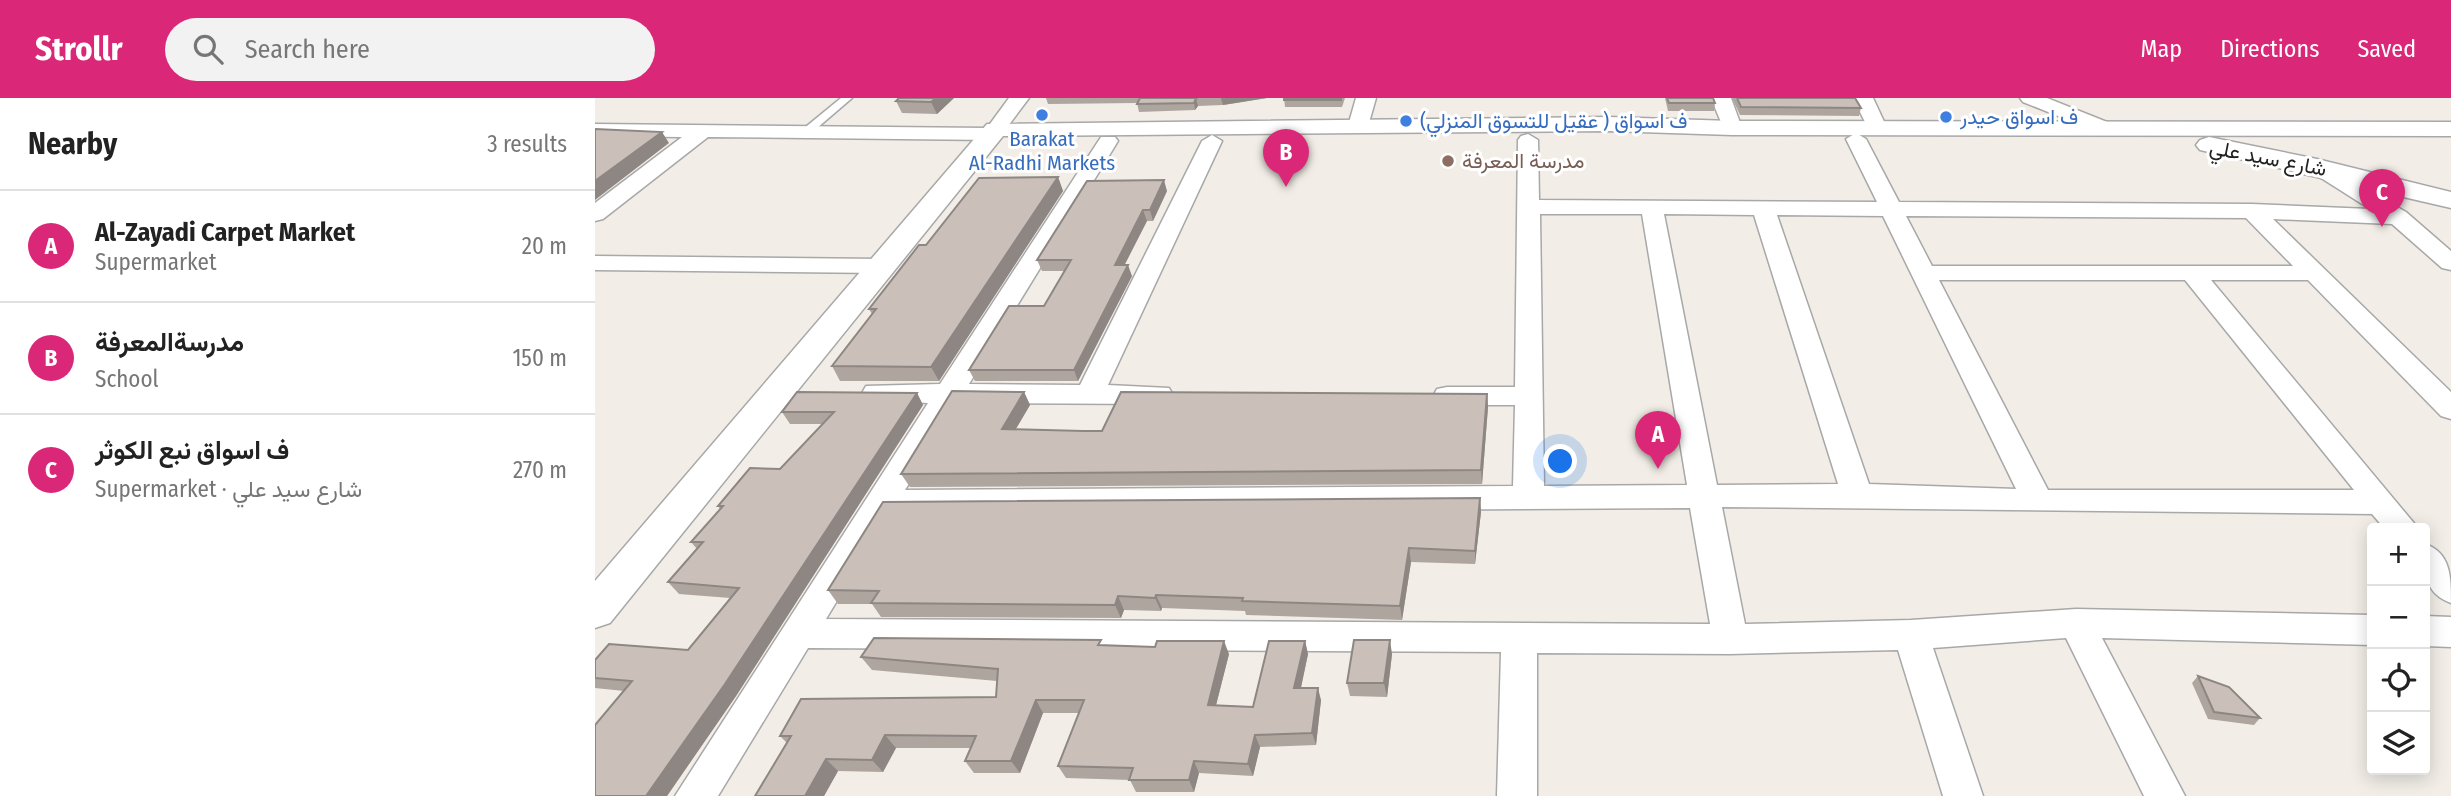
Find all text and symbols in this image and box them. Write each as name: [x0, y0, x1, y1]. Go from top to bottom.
search box: [165, 18, 655, 81]
text: Strollr: [35, 29, 123, 69]
icon: search: [189, 30, 227, 68]
text: Search here: [245, 34, 370, 65]
text: Map: [2141, 35, 2182, 63]
text: Directions: [2220, 35, 2319, 63]
text: Saved: [2357, 35, 2416, 63]
place label: ف اسواق حيدر: [1959, 104, 2078, 130]
marker: Barakat Al-Radhi Markets: [1034, 107, 1050, 123]
place label: ف اسواق ( عقيل للتسوق المنزلي): [1420, 108, 1688, 138]
marker: ف اسواق حيدر: [1938, 109, 1954, 125]
marker: ف اسواق ( عقيل للتسوق المنزلي): [1398, 113, 1414, 129]
text: Nearby: [28, 126, 117, 162]
place label: Barakat Al-Radhi Markets: [969, 126, 1115, 176]
pin: B: [1263, 129, 1309, 187]
text: 3 results: [487, 130, 567, 158]
street label: شارع سيد علي: [2206, 134, 2329, 186]
place label: مدرسة المعرفة: [1462, 148, 1584, 174]
marker: مدرسة المعرفة: [1440, 153, 1456, 169]
pin: C: [2359, 169, 2405, 227]
text: Al-Zayadi Carpet Market: [95, 217, 355, 248]
text: A: [45, 232, 57, 260]
text: 20 m: [522, 232, 567, 260]
text: Supermarket: [95, 248, 216, 276]
text: مدرسةالمعرفة: [95, 327, 244, 358]
text: B: [45, 344, 57, 372]
text: 150 m: [512, 344, 567, 372]
text: School: [95, 365, 159, 393]
pin: A: [1635, 411, 1681, 469]
text: ف اسواق نبع الكوثر: [95, 435, 289, 466]
your location: [1543, 444, 1577, 478]
text: C: [45, 456, 57, 484]
text: 270 m: [513, 456, 567, 484]
text: Supermarket · شارع سيد علي: [95, 475, 362, 503]
map controls: [2367, 523, 2430, 775]
button: +: [2367, 523, 2430, 586]
button: −: [2367, 586, 2430, 649]
button: locate: [2367, 649, 2430, 712]
button: layers: [2367, 712, 2430, 775]

